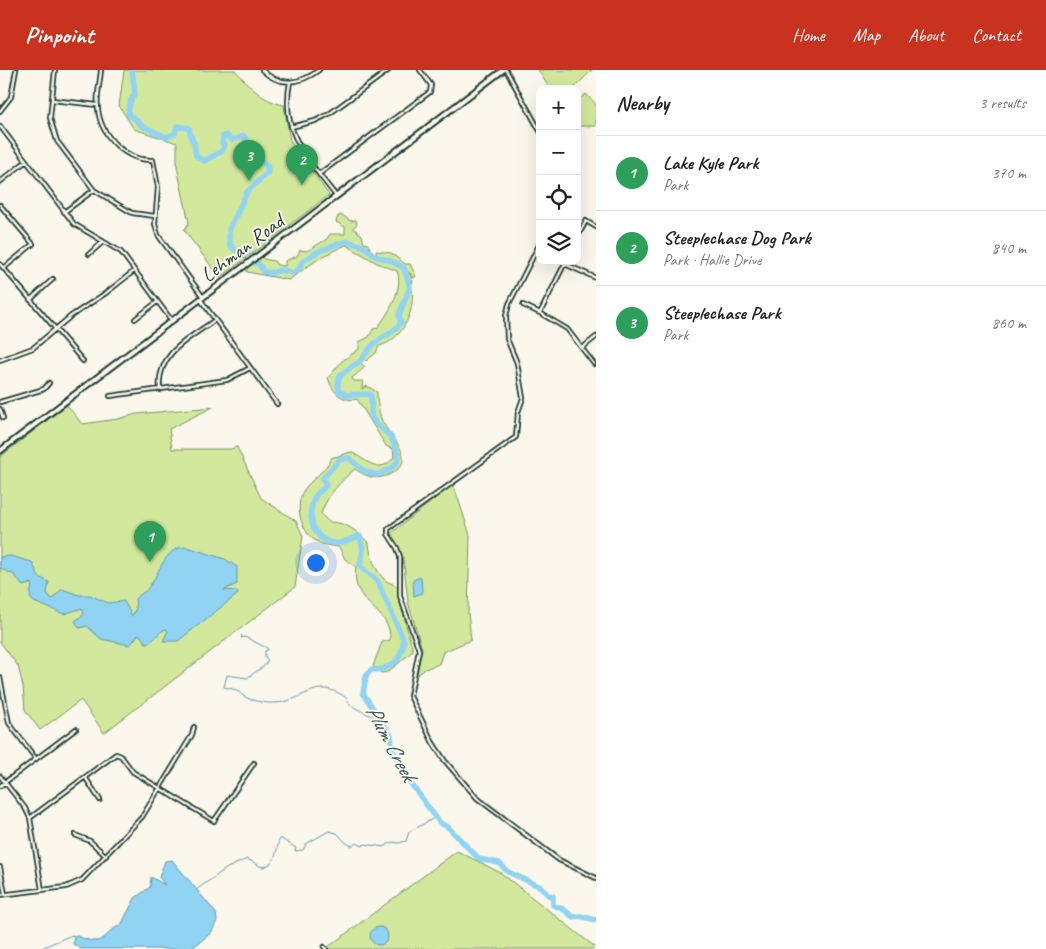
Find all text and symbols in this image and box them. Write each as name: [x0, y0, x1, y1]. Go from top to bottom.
text: Pinpoint: [25, 20, 94, 50]
text: Home: [792, 24, 825, 46]
text: Map: [853, 24, 880, 46]
text: About: [908, 24, 944, 46]
text: Contact: [972, 24, 1021, 46]
map controls: [536, 85, 581, 265]
button: +: [536, 85, 581, 130]
text: Nearby: [616, 90, 669, 116]
text: 3 results: [979, 93, 1026, 113]
button: −: [536, 130, 581, 175]
pin: 3: [233, 140, 265, 181]
pin: 2: [286, 144, 318, 185]
text: Lake Kyle Park: [663, 151, 758, 175]
text: 1: [628, 163, 636, 183]
text: 370 m: [992, 163, 1026, 183]
button: locate: [536, 175, 581, 220]
text: Park: [663, 175, 688, 195]
street label: Lehman Road: [195, 206, 292, 288]
button: layers: [536, 220, 581, 265]
text: Steeplechase Dog Park: [663, 226, 811, 250]
text: 2: [628, 238, 636, 258]
text: 840 m: [992, 238, 1026, 258]
text: Park · Hallie Drive: [663, 250, 761, 270]
text: Steeplechase Park: [663, 301, 781, 325]
text: 3: [628, 313, 636, 333]
text: 860 m: [992, 313, 1026, 333]
text: Park: [663, 325, 688, 345]
pin: 1: [134, 521, 166, 562]
your location: [303, 550, 329, 576]
water label: Plum Creek: [359, 700, 424, 789]

